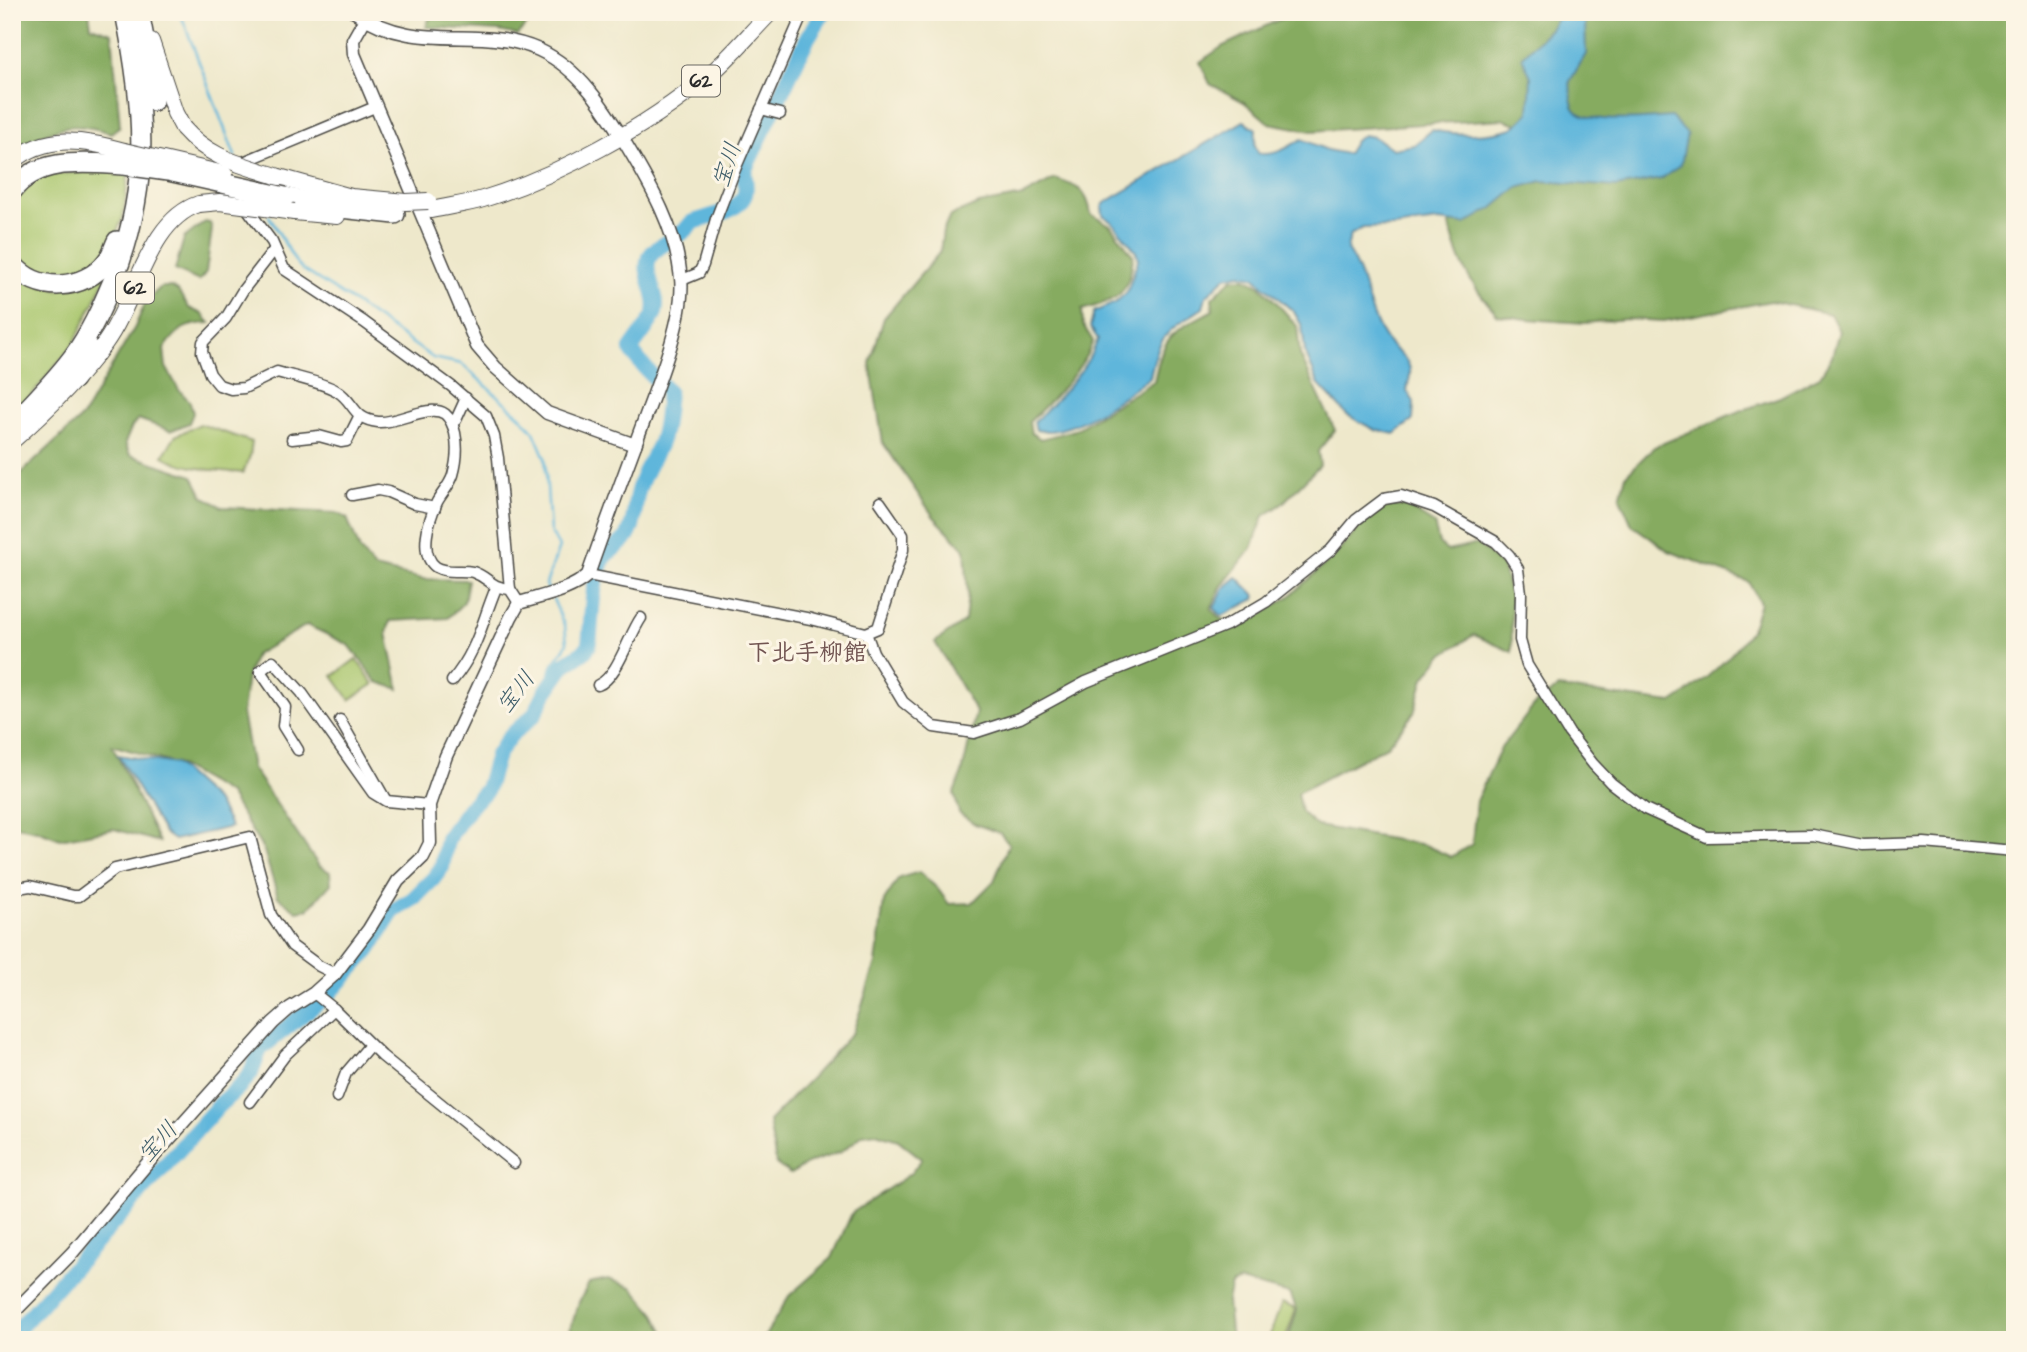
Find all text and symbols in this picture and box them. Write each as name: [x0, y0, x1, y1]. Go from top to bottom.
road number: 62: [682, 66, 720, 96]
water label: 宝川: [705, 138, 749, 192]
road number: 62: [116, 272, 154, 304]
district label: 下北手柳館: [747, 636, 867, 670]
water label: 宝川: [489, 664, 543, 720]
water label: 宝川: [131, 1114, 185, 1170]

